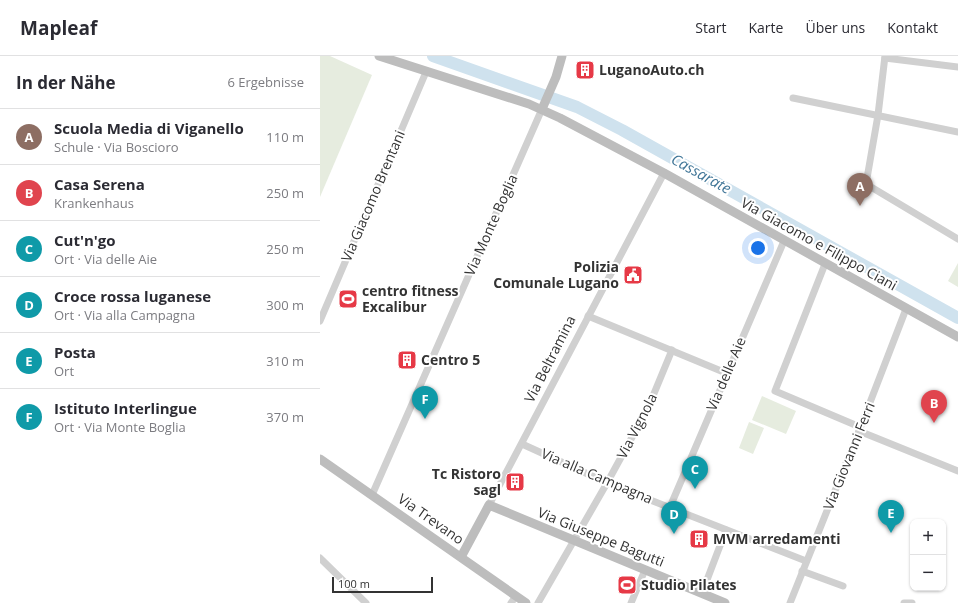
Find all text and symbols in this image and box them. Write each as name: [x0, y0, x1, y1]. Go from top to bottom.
text: Mapleaf: [20, 15, 97, 41]
text: Start: [695, 18, 727, 37]
text: Karte: [749, 18, 783, 37]
text: Über uns: [805, 18, 865, 37]
text: Kontakt: [887, 18, 938, 37]
building icon: LuganoAuto.ch: [574, 59, 596, 81]
place label: LuganoAuto.ch: [599, 60, 704, 79]
text: In der Nähe: [16, 71, 115, 94]
text: 6 Ergebnisse: [227, 73, 304, 91]
text: Scuola Media di Viganello: [54, 118, 244, 138]
street label: Via Giacomo Brentani: [336, 127, 409, 264]
text: A: [25, 128, 33, 146]
text: 110 m: [266, 128, 304, 146]
text: Schule · Via Boscioro: [54, 138, 179, 156]
water label: Cassarate: [668, 148, 735, 198]
street label: Via Monte Boglia: [460, 171, 521, 279]
pin: A: [847, 173, 873, 206]
text: Casa Serena: [54, 174, 145, 194]
text: B: [25, 184, 33, 202]
text: 250 m: [266, 184, 304, 202]
street label: Via Giacomo e Filippo Ciani: [738, 193, 901, 294]
text: Krankenhaus: [54, 194, 134, 212]
text: Cut'n'go: [54, 230, 116, 250]
your location: [748, 238, 768, 258]
text: C: [25, 240, 33, 258]
text: 250 m: [266, 240, 304, 258]
text: Ort · Via delle Aie: [54, 250, 157, 268]
place label: Polizia Comunale Lugano: [493, 257, 619, 292]
public building icon: Polizia Comunale Lugano: [622, 264, 644, 286]
place label: centro fitness Excalibur: [362, 281, 459, 316]
text: Croce rossa luganese: [54, 286, 211, 306]
sports icon: centro fitness Excalibur: [337, 288, 359, 310]
text: D: [24, 296, 34, 314]
text: 300 m: [266, 296, 304, 314]
text: Ort · Via alla Campagna: [54, 306, 195, 324]
street label: Via Beltramina: [520, 312, 580, 405]
street label: Via delle Aie: [701, 334, 750, 414]
text: Posta: [54, 342, 96, 362]
building icon: Centro 5: [396, 349, 418, 371]
place label: Centro 5: [421, 350, 480, 369]
text: E: [25, 352, 33, 370]
text: 310 m: [266, 352, 304, 370]
text: Ort: [54, 362, 74, 380]
pin: F: [412, 386, 438, 419]
street label: Via Vignola: [612, 390, 661, 462]
pin: B: [921, 390, 947, 423]
text: Istituto Interlingue: [54, 398, 197, 418]
street label: Via Giovanni Ferri: [818, 399, 879, 513]
text: F: [25, 408, 33, 426]
text: 370 m: [266, 408, 304, 426]
text: Ort · Via Monte Boglia: [54, 418, 186, 436]
street label: Via alla Campagna: [539, 443, 656, 508]
pin: C: [682, 456, 708, 489]
place label: Tc Ristoro sagl: [432, 464, 501, 499]
building icon: Tc Ristoro sagl: [504, 471, 526, 493]
street label: Via Trevano: [395, 489, 468, 548]
pin: E: [878, 500, 904, 533]
pin: D: [661, 501, 687, 534]
street label: Via Giuseppe Bagutti: [535, 502, 667, 571]
map controls: [910, 519, 946, 591]
button: +: [910, 519, 946, 555]
building icon: MVM arredamenti: [688, 528, 710, 550]
place label: MVM arredamenti: [713, 529, 840, 548]
button: −: [910, 555, 946, 591]
sports icon: Studio Pilates: [616, 574, 638, 596]
scale bar: [332, 575, 433, 594]
place label: Studio Pilates: [641, 575, 737, 594]
text: 100 m: [338, 576, 370, 591]

